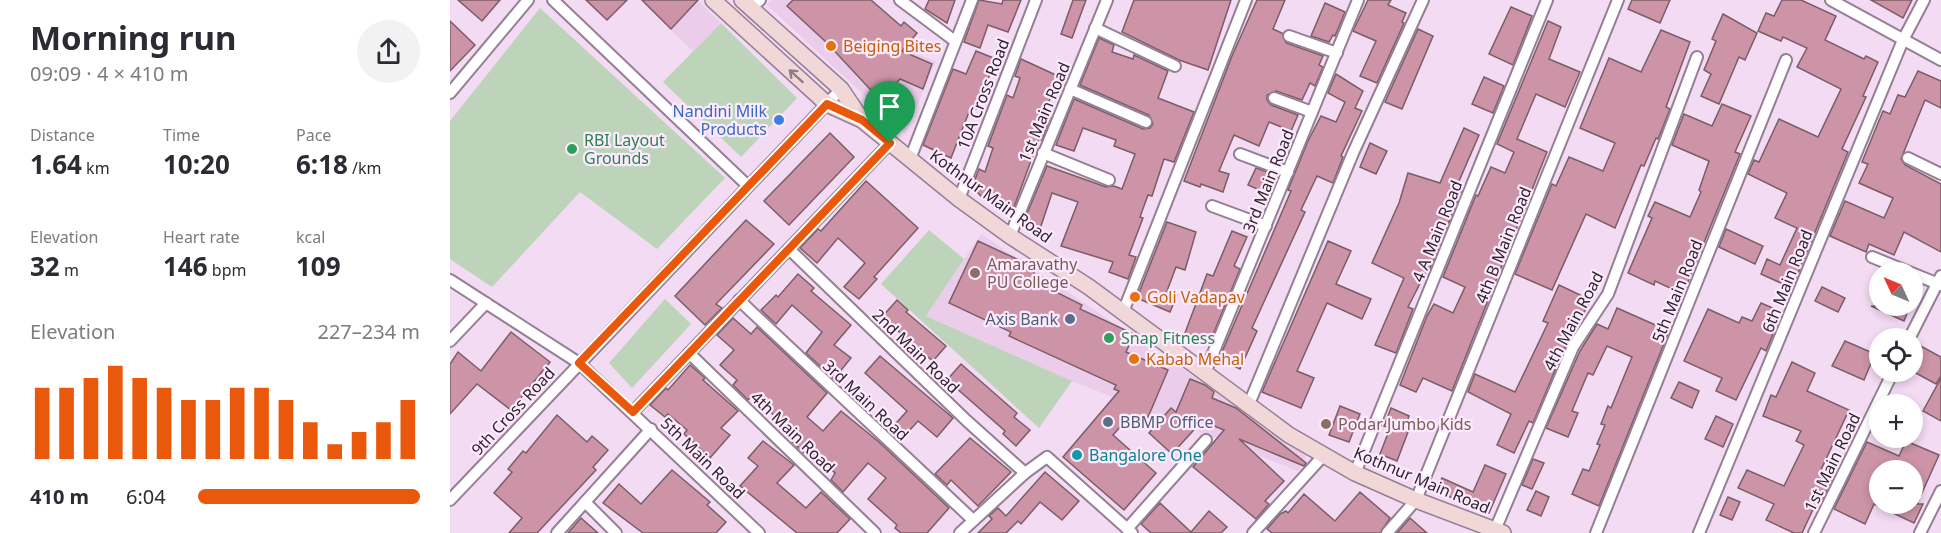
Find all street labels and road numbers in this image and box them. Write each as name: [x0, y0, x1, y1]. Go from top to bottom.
street label: 10A Cross Road: [952, 36, 1014, 152]
street label: 1st Main Road: [1013, 59, 1075, 165]
street label: 3rd Main Road: [1237, 126, 1299, 236]
street label: Kothnur Main Road: [926, 144, 1056, 248]
street label: 4 A Main Road: [1407, 177, 1467, 285]
street label: 4th B Main Road: [1470, 184, 1536, 306]
street label: 6th Main Road: [1756, 226, 1818, 336]
street label: 5th Main Road: [1646, 236, 1708, 346]
street label: 4th Main Road: [1538, 268, 1608, 374]
street label: 2nd Main Road: [868, 304, 964, 398]
street label: 3rd Main Road: [818, 355, 914, 445]
street label: 9th Cross Road: [466, 362, 560, 460]
street label: 4th Main Road: [746, 386, 840, 478]
street label: 1st Main Road: [1799, 409, 1865, 515]
street label: 5th Main Road: [656, 412, 750, 504]
street label: Kothnur Main Road: [1351, 441, 1493, 519]

